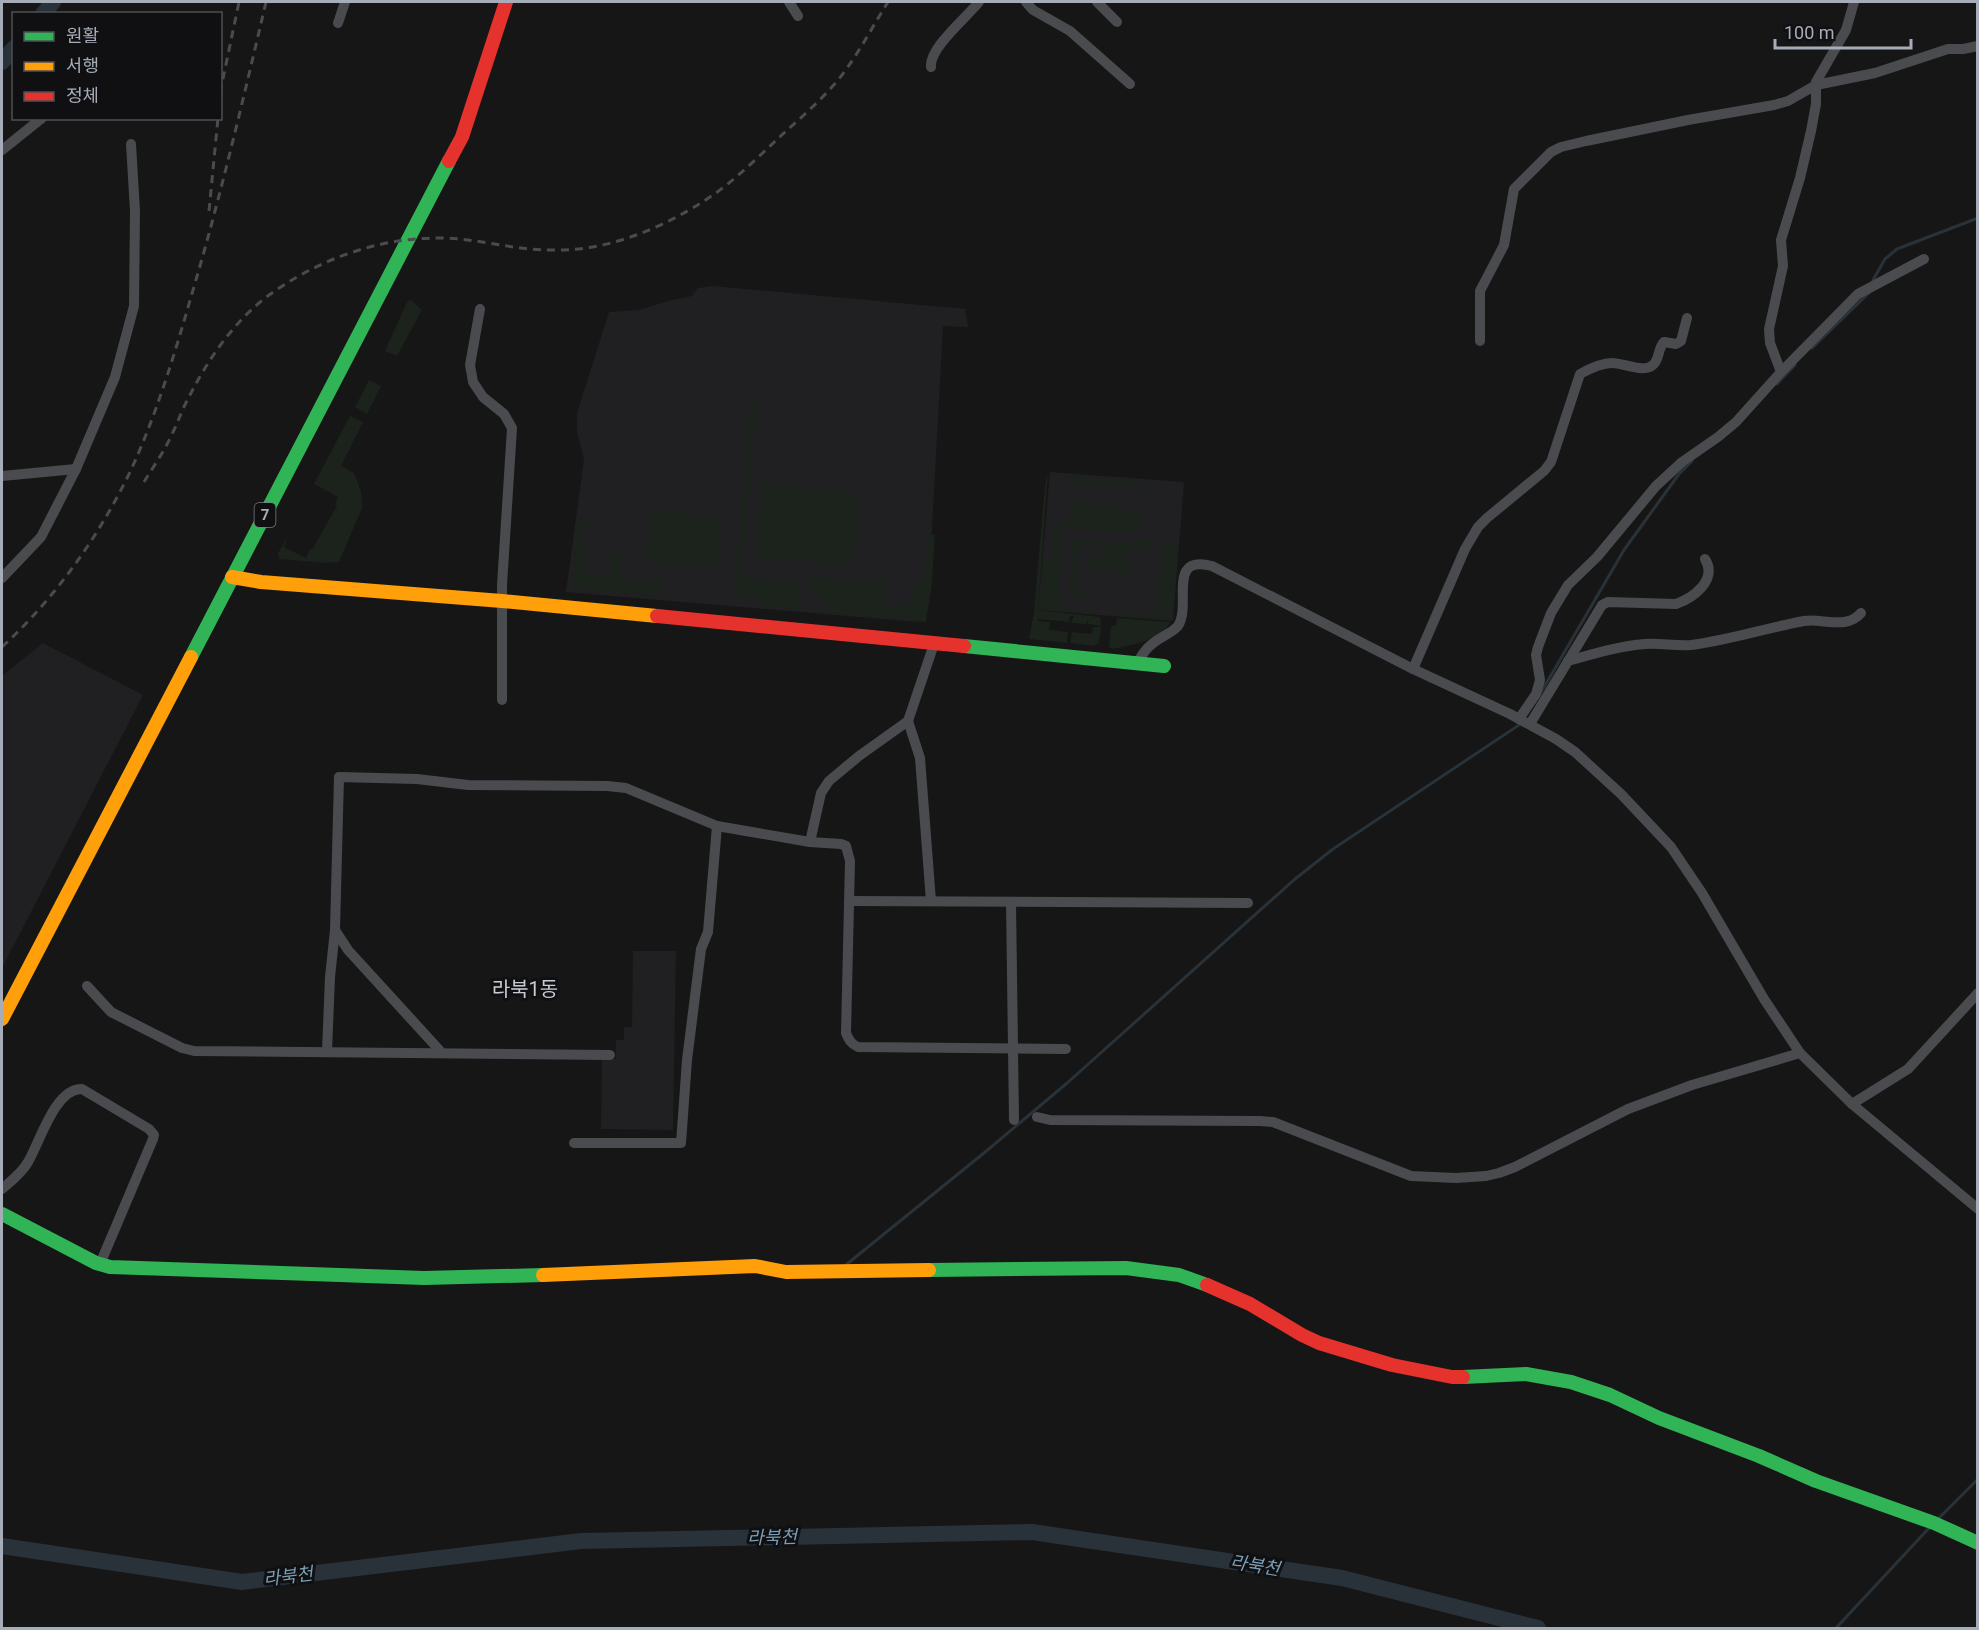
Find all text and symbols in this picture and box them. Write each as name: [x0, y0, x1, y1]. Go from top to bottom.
legend: [12, 12, 222, 120]
scale bar: [1775, 12, 1912, 50]
text: 100 m: [1784, 22, 1835, 43]
text: 원활: [66, 25, 99, 46]
text: 서행: [66, 55, 99, 76]
text: 정체: [66, 85, 99, 106]
road number: 7: [254, 503, 276, 527]
district label: 라북1동: [492, 977, 558, 1001]
water label: 라북천: [747, 1526, 799, 1548]
water label: 라북천: [1229, 1551, 1284, 1580]
water label: 라북천: [262, 1562, 316, 1589]

